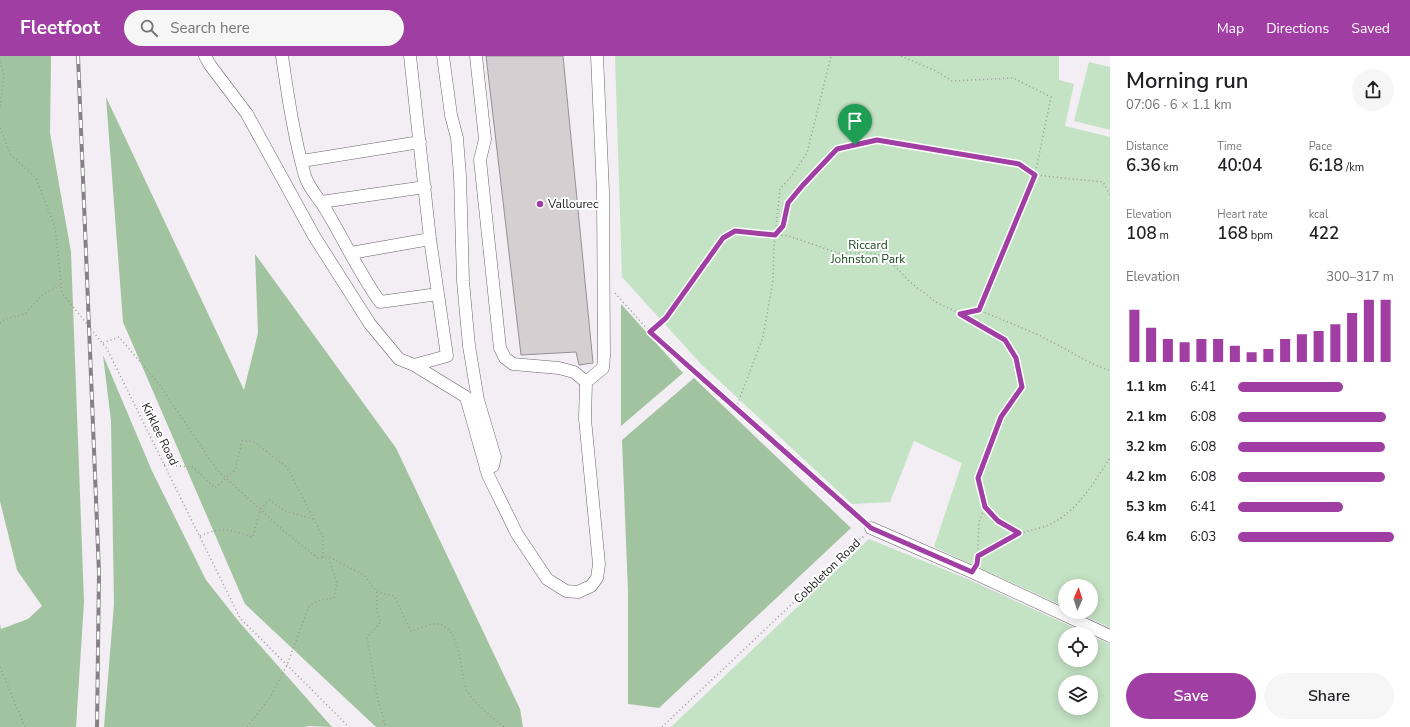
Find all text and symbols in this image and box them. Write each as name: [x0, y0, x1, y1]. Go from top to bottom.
search box: [124, 10, 404, 46]
text: Fleetfoot: [20, 15, 100, 41]
icon: search: [138, 17, 160, 39]
text: Search here: [170, 18, 250, 38]
text: Map: [1217, 19, 1244, 38]
text: Directions: [1266, 19, 1329, 38]
text: Saved: [1351, 19, 1390, 38]
text: Morning run: [1126, 66, 1249, 96]
button: share: [1352, 69, 1394, 111]
text: 07:06 · 6 × 1.1 km: [1126, 96, 1232, 114]
pin: [838, 104, 872, 145]
icon: arrive: [844, 110, 866, 132]
text: Distance: [1126, 139, 1169, 154]
text: Time: [1217, 139, 1242, 154]
text: Pace: [1309, 139, 1332, 154]
text: 6.36: [1126, 154, 1161, 177]
text: 40:04: [1217, 154, 1262, 177]
text: 6:18: [1309, 154, 1343, 177]
text: km: [1161, 160, 1178, 175]
text: /km: [1343, 160, 1364, 175]
place label: Vallourec: [547, 196, 599, 212]
marker: Vallourec: [535, 199, 545, 209]
text: Elevation: [1126, 207, 1172, 222]
text: Heart rate: [1217, 207, 1268, 222]
text: kcal: [1309, 207, 1328, 222]
text: 108: [1126, 222, 1157, 245]
text: 168: [1217, 222, 1248, 245]
text: 422: [1309, 222, 1339, 245]
text: m: [1157, 228, 1169, 243]
text: bpm: [1248, 228, 1273, 243]
park label: Riccard Johnston Park: [830, 237, 906, 267]
text: Elevation: [1126, 268, 1180, 286]
text: 300–317 m: [1326, 268, 1394, 286]
text: 1.1 km: [1126, 378, 1167, 396]
text: 6:41: [1190, 378, 1216, 396]
street label: Kirklee Road: [138, 400, 182, 468]
text: 2.1 km: [1126, 408, 1167, 426]
text: 6:08: [1190, 408, 1216, 426]
text: 3.2 km: [1126, 438, 1167, 456]
text: 6:08: [1190, 438, 1216, 456]
text: 4.2 km: [1126, 468, 1167, 486]
text: 6:08: [1190, 468, 1216, 486]
text: 5.3 km: [1126, 498, 1167, 516]
text: 6:41: [1190, 498, 1216, 516]
text: 6.4 km: [1126, 528, 1167, 546]
text: 6:03: [1190, 528, 1216, 546]
street label: Cobbleton Road: [790, 535, 864, 607]
north arrow: [1058, 579, 1098, 619]
map controls: [1058, 579, 1098, 715]
button: locate: [1058, 627, 1098, 667]
button: Save: [1126, 673, 1256, 719]
button: Share: [1264, 673, 1394, 719]
button: layers: [1058, 675, 1098, 715]

